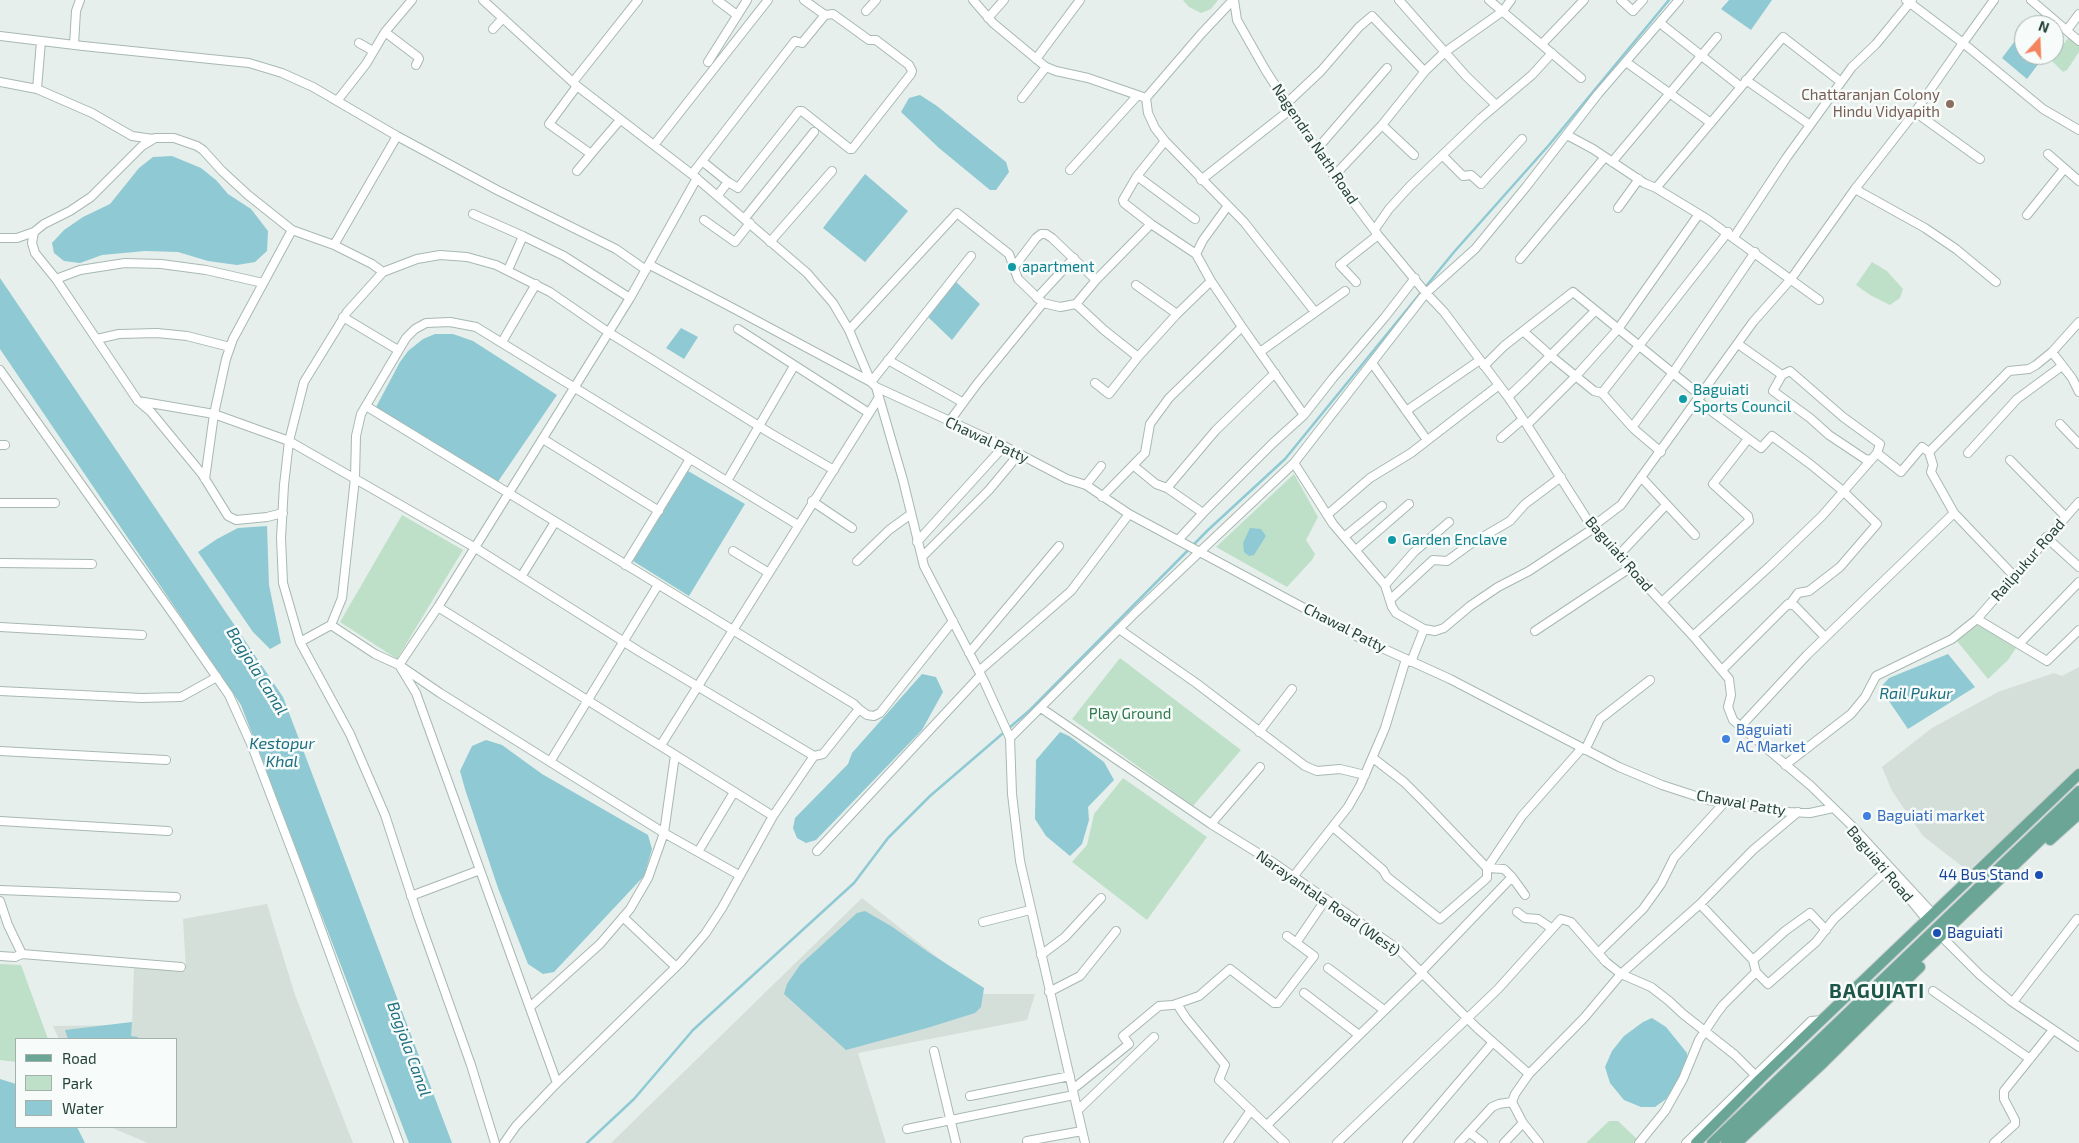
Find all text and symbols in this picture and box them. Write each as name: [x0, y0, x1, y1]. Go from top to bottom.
north arrow: [2014, 15, 2064, 65]
text: N: [2036, 17, 2052, 36]
street label: Nagendra Nath Road: [1268, 80, 1362, 208]
place label: Chattaranjan Colony Hindu Vidyapith: [1801, 86, 1940, 121]
marker: Chattaranjan Colony Hindu Vidyapith: [1944, 98, 1956, 110]
place label: apartment: [1022, 258, 1095, 276]
marker: apartment: [1006, 261, 1018, 273]
place label: Baguiati Sports Council: [1693, 381, 1791, 416]
marker: Baguiati Sports Council: [1677, 393, 1689, 405]
street label: Chawal Patty: [942, 413, 1032, 467]
street label: Baguiati Road: [1581, 513, 1657, 595]
street label: Railpukur Road: [1987, 515, 2069, 605]
place label: Garden Enclave: [1402, 531, 1507, 549]
marker: Garden Enclave: [1386, 534, 1398, 546]
street label: Chawal Patty: [1301, 599, 1389, 657]
water label: Bagjola Canal: [222, 624, 292, 718]
water label: Rail Pukur: [1879, 684, 1953, 704]
park label: Play Ground: [1089, 705, 1171, 723]
place label: Baguiati AC Market: [1736, 721, 1806, 756]
marker: Baguiati AC Market: [1720, 733, 1732, 745]
water label: Kestopur Khal: [249, 734, 315, 772]
street label: Chawal Patty: [1695, 786, 1787, 820]
place label: Baguiati market: [1877, 807, 1985, 825]
marker: Baguiati market: [1861, 810, 1873, 822]
street label: Baguiati Road: [1843, 822, 1917, 906]
street label: Narayantala Road (West): [1253, 846, 1403, 960]
place label: 44 Bus Stand: [1939, 866, 2029, 884]
marker: 44 Bus Stand: [2033, 869, 2045, 881]
place label: Baguiati: [1947, 924, 2003, 942]
marker: Baguiati: [1931, 927, 1943, 939]
district label: BAGUIATI: [1828, 979, 1926, 1003]
water label: Bagjola Canal: [383, 999, 435, 1099]
legend: [15, 1038, 178, 1128]
text: Road: [62, 1049, 97, 1067]
text: Park: [62, 1074, 93, 1092]
text: Water: [62, 1099, 104, 1117]

